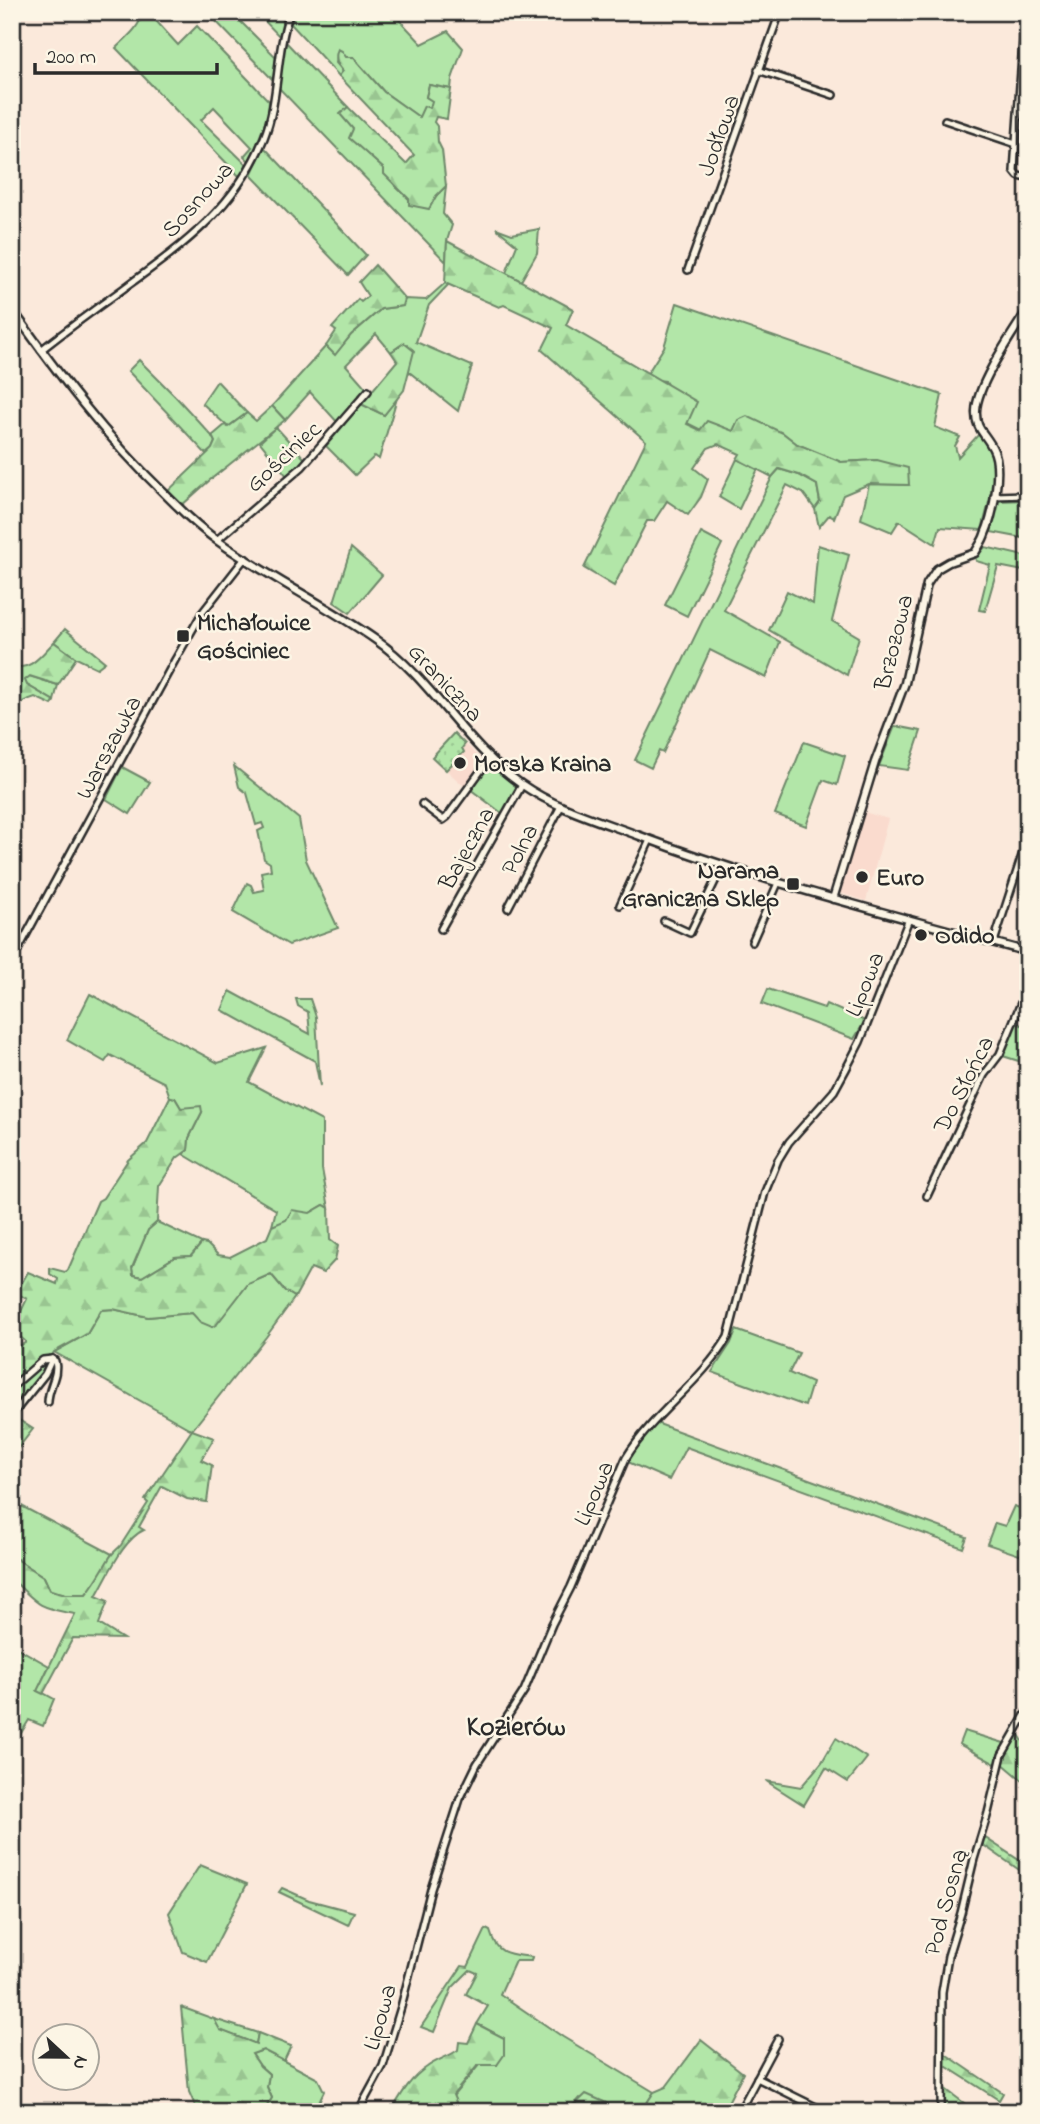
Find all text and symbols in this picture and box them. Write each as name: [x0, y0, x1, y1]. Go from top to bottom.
scale bar: [35, 32, 217, 76]
text: 200 m: [46, 43, 96, 73]
street label: Jodłowa: [690, 90, 751, 181]
street label: Sosnowa: [155, 154, 243, 247]
street label: Gościniec: [239, 413, 331, 502]
street label: Brzozowa: [866, 591, 924, 695]
place label: Michałowice Gościniec: [197, 607, 312, 670]
marker: Michałowice Gościniec: [175, 628, 191, 644]
street label: Graniczna: [398, 636, 490, 731]
street label: Warszawka: [68, 690, 152, 806]
place label: Morska Kraina: [474, 748, 611, 783]
marker: Morska Kraina: [452, 755, 468, 771]
street label: Bajeczna: [431, 801, 505, 898]
street label: Polna: [494, 819, 549, 882]
place label: Narama Graniczna Sklep: [622, 855, 779, 918]
place label: Euro: [876, 862, 924, 897]
marker: Euro: [854, 869, 870, 885]
marker: Narama Graniczna Sklep: [785, 876, 801, 892]
place label: Odido: [935, 920, 995, 955]
marker: Odido: [913, 927, 929, 943]
street label: Lipowa: [837, 947, 895, 1023]
street label: Do Słońca: [925, 1030, 1005, 1141]
street label: Lipowa: [566, 1456, 625, 1532]
district label: Kozierów: [466, 1708, 566, 1749]
street label: Pod Sosną: [916, 1845, 978, 1960]
street label: Lipowa: [355, 1980, 408, 2055]
north arrow: [32, 2022, 102, 2092]
text: N: [64, 2051, 94, 2074]

